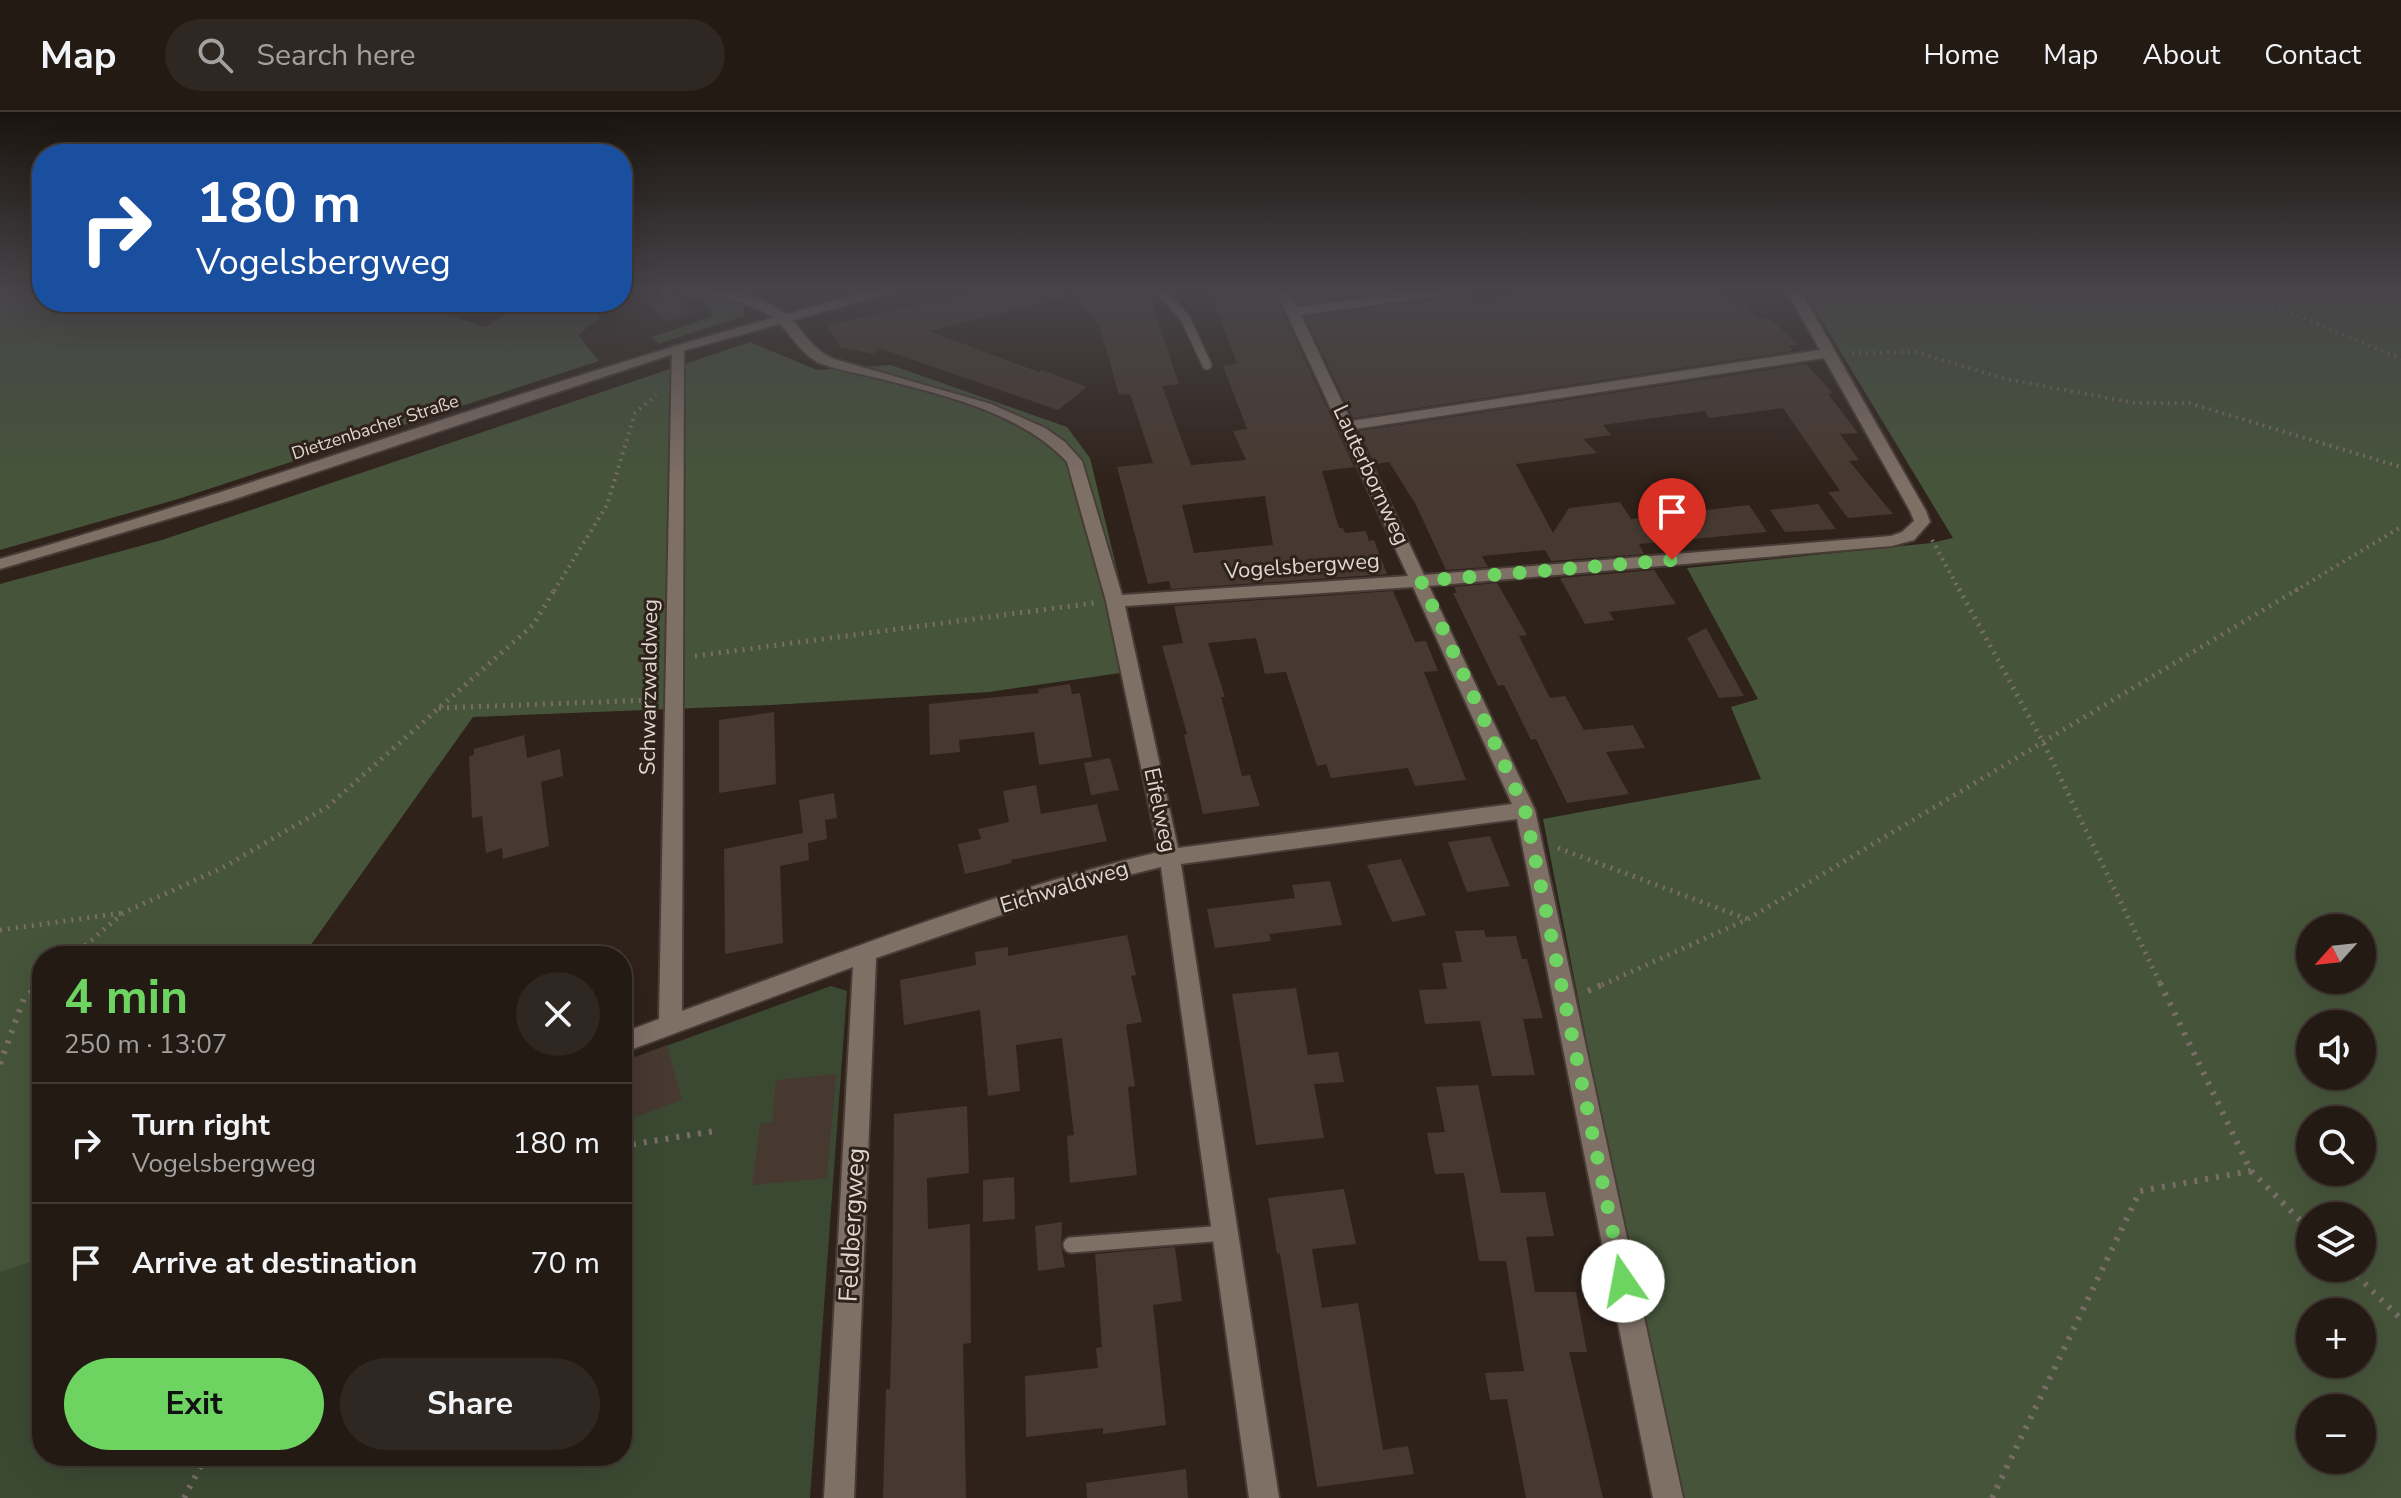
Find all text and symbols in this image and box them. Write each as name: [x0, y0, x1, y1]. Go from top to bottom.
search box: [165, 19, 725, 91]
text: Map: [40, 30, 117, 81]
icon: search: [193, 33, 237, 77]
text: Search here: [257, 35, 416, 76]
text: Home: [1924, 36, 1999, 74]
text: Map: [2043, 36, 2098, 74]
text: About: [2142, 36, 2220, 74]
text: Contact: [2264, 36, 2361, 74]
text: 180 m: [196, 165, 361, 242]
icon: right: [64, 176, 168, 280]
text: Vogelsbergweg: [196, 238, 451, 287]
street label: Dietzenbacher Straße: [288, 389, 462, 465]
street label: Lauterbornweg: [1325, 400, 1417, 550]
pin: [1638, 478, 1706, 560]
icon: arrive: [1650, 490, 1694, 534]
street label: Vogelsbergweg: [1222, 546, 1381, 586]
street label: Schwarzwaldweg: [632, 599, 666, 775]
street label: Eifelweg: [1136, 765, 1184, 855]
street label: Eichwaldweg: [996, 853, 1132, 921]
north arrow: [2296, 914, 2376, 994]
map controls: [2296, 914, 2376, 1474]
text: 4 min: [64, 964, 188, 1030]
button: close: [516, 972, 600, 1056]
button: sound: [2296, 1010, 2376, 1090]
text: 250 m · 13:07: [64, 1027, 227, 1062]
text: Turn right: [132, 1105, 270, 1146]
button: search: [2296, 1106, 2376, 1186]
icon: right: [64, 1121, 108, 1165]
text: 180 m: [513, 1123, 600, 1164]
text: Vogelsbergweg: [132, 1146, 316, 1181]
street label: Feldbergweg: [830, 1147, 874, 1303]
button: layers: [2296, 1202, 2376, 1282]
position arrow: [1581, 1239, 1665, 1323]
icon: arrive: [64, 1241, 108, 1285]
text: Arrive at destination: [132, 1243, 417, 1284]
text: 70 m: [531, 1243, 600, 1284]
button: +: [2296, 1298, 2376, 1378]
button: Exit: [64, 1358, 324, 1450]
button: Share: [340, 1358, 600, 1450]
button: −: [2296, 1394, 2376, 1474]

